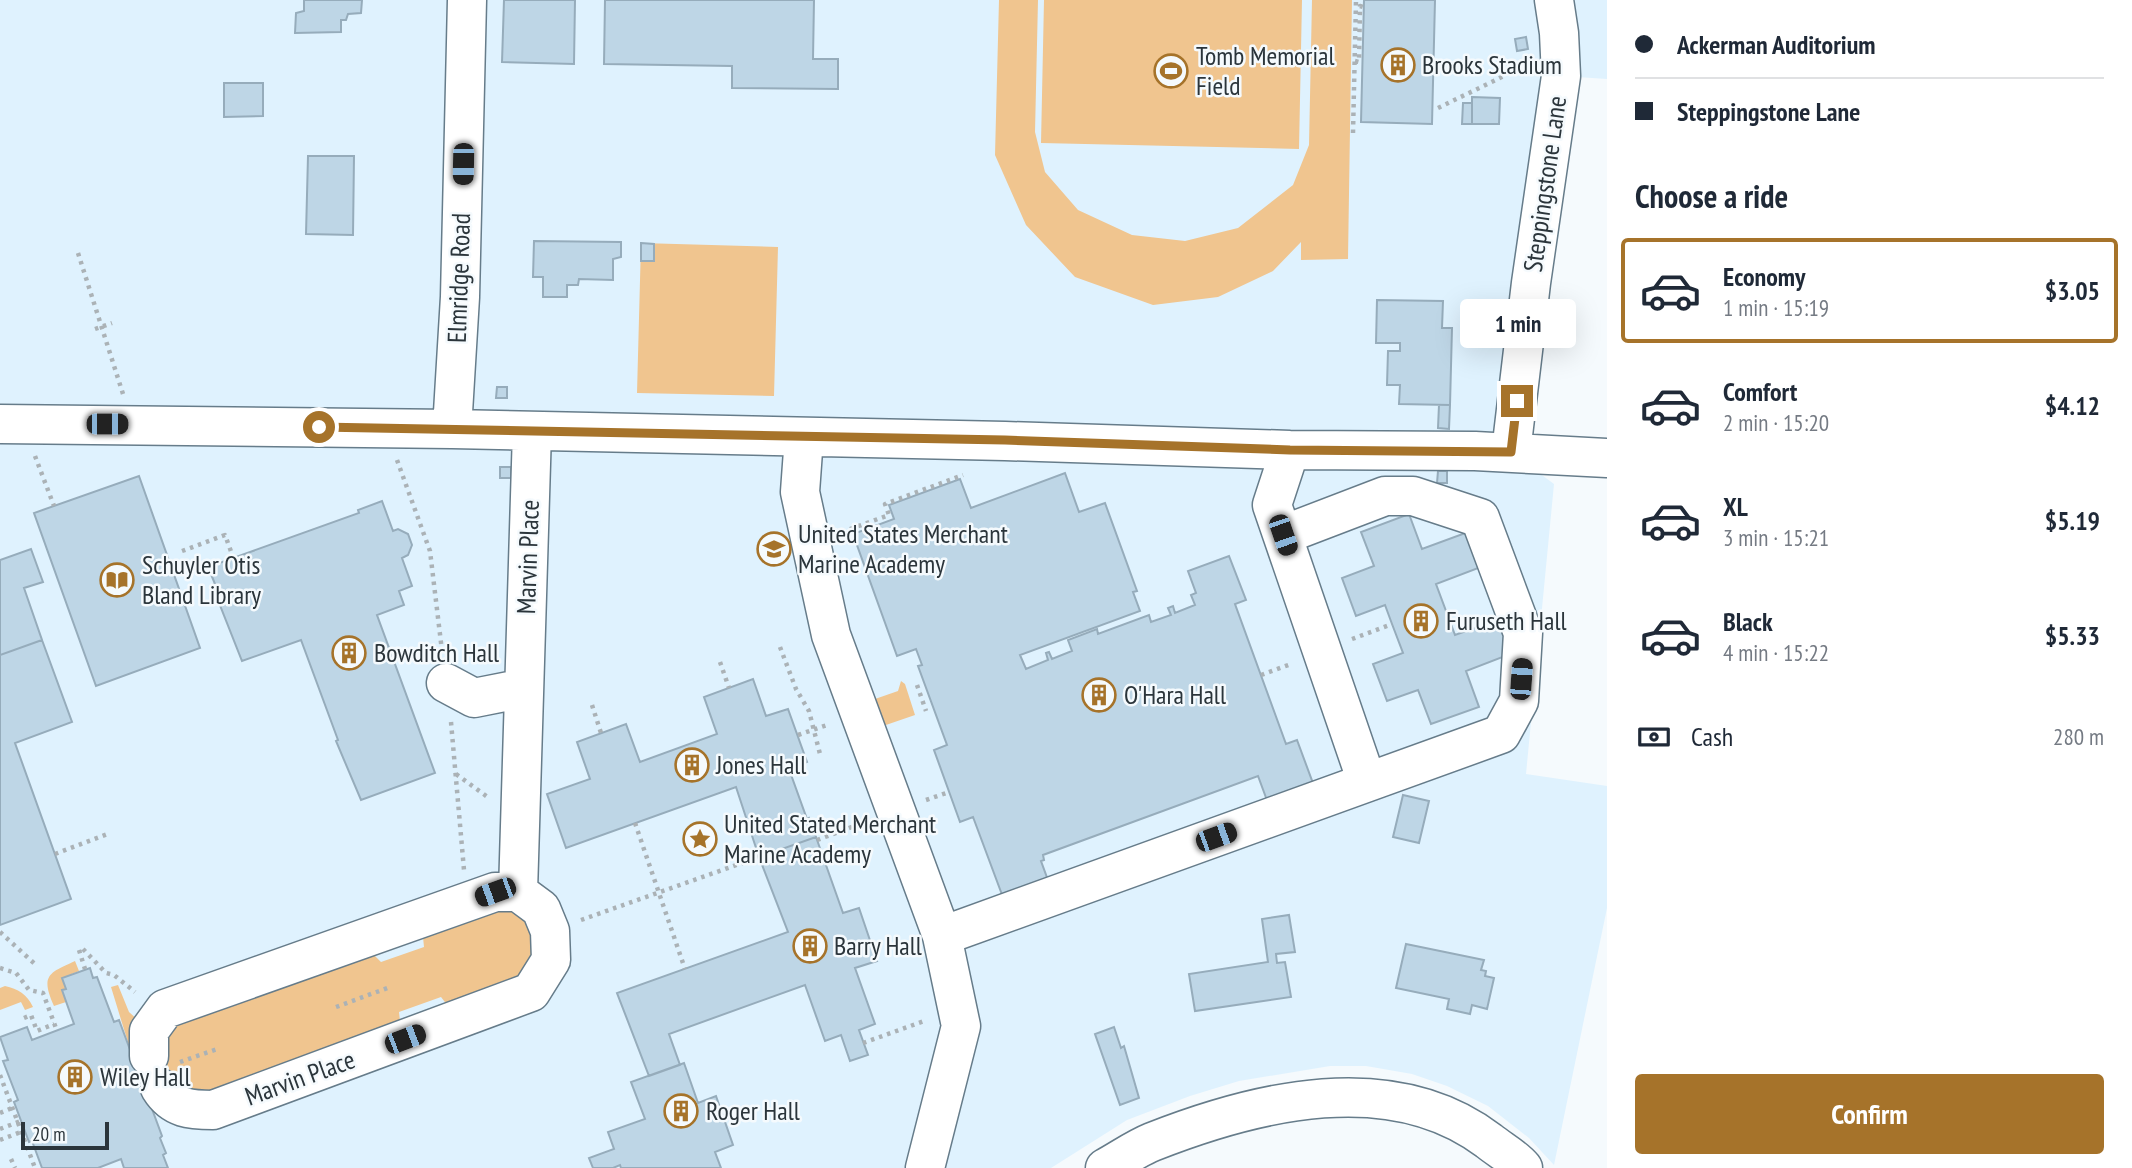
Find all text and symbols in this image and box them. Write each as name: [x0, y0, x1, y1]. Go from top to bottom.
text: Ackerman Auditorium: [1677, 28, 1875, 61]
place label: Tomb Memorial Field: [1196, 39, 1335, 102]
building icon: Brooks Stadium: [1379, 46, 1417, 84]
place label: Brooks Stadium: [1422, 48, 1562, 81]
sports icon: Tomb Memorial Field: [1152, 52, 1190, 90]
street label: Steppingstone Lane: [1516, 94, 1573, 274]
text: Steppingstone Lane: [1677, 95, 1860, 128]
car: [453, 143, 474, 185]
text: Choose a ride: [1635, 175, 1788, 217]
street label: Elmridge Road: [440, 212, 477, 344]
icon: car: [1639, 259, 1702, 322]
text: Economy: [1723, 260, 1805, 293]
text: $3.05: [2045, 274, 2100, 307]
text: 1 min · 15:19: [1723, 293, 1829, 322]
callout: 1 min: [1459, 300, 1575, 348]
text: 1 min: [1495, 309, 1541, 338]
icon: car: [1639, 374, 1702, 437]
text: Comfort: [1723, 375, 1797, 408]
route end: [1501, 385, 1533, 417]
text: $4.12: [2045, 389, 2100, 422]
text: 2 min · 15:20: [1723, 408, 1829, 437]
route start: [303, 411, 335, 443]
car: [87, 414, 129, 435]
icon: car: [1639, 489, 1702, 552]
text: XL: [1723, 490, 1748, 523]
street label: Marvin Place: [509, 499, 546, 615]
text: $5.19: [2045, 504, 2100, 537]
car: [1267, 512, 1300, 558]
place label: United States Merchant Marine Academy: [798, 517, 1008, 580]
text: 3 min · 15:21: [1723, 523, 1829, 552]
school or university icon: United States Merchant Marine Academy: [755, 530, 793, 568]
place label: Schuyler Otis Bland Library: [142, 548, 261, 611]
library icon: Schuyler Otis Bland Library: [98, 561, 136, 599]
building icon: Furuseth Hall: [1402, 602, 1440, 640]
place label: Furuseth Hall: [1446, 604, 1567, 637]
icon: car: [1639, 604, 1702, 667]
text: Black: [1723, 605, 1773, 638]
text: $5.33: [2045, 619, 2100, 652]
building icon: Bowditch Hall: [330, 634, 368, 672]
place label: Bowditch Hall: [374, 636, 499, 669]
text: 4 min · 15:22: [1723, 638, 1829, 667]
car: [1510, 657, 1533, 701]
building icon: O'Hara Hall: [1080, 676, 1118, 714]
place label: O'Hara Hall: [1124, 678, 1226, 711]
icon: cash: [1635, 718, 1673, 756]
text: Cash: [1691, 720, 1733, 753]
text: 280 m: [2053, 722, 2104, 751]
building icon: Jones Hall: [673, 746, 711, 784]
place label: Jones Hall: [715, 748, 806, 781]
place label: United Stated Merchant Marine Academy: [724, 807, 936, 870]
place icon: United Stated Merchant Marine Academy: [681, 820, 719, 858]
car: [1193, 820, 1240, 854]
car: [472, 875, 519, 909]
building icon: Barry Hall: [791, 927, 829, 965]
place label: Barry Hall: [834, 929, 922, 962]
car: [382, 1022, 429, 1056]
street label: Marvin Place: [240, 1042, 359, 1113]
building icon: Wiley Hall: [56, 1058, 94, 1096]
place label: Wiley Hall: [100, 1060, 190, 1093]
button: Confirm: [1635, 1074, 2104, 1154]
building icon: Roger Hall: [662, 1092, 700, 1130]
place label: Roger Hall: [706, 1094, 800, 1127]
scale bar: [21, 1119, 108, 1151]
text: 20 m: [32, 1122, 66, 1146]

